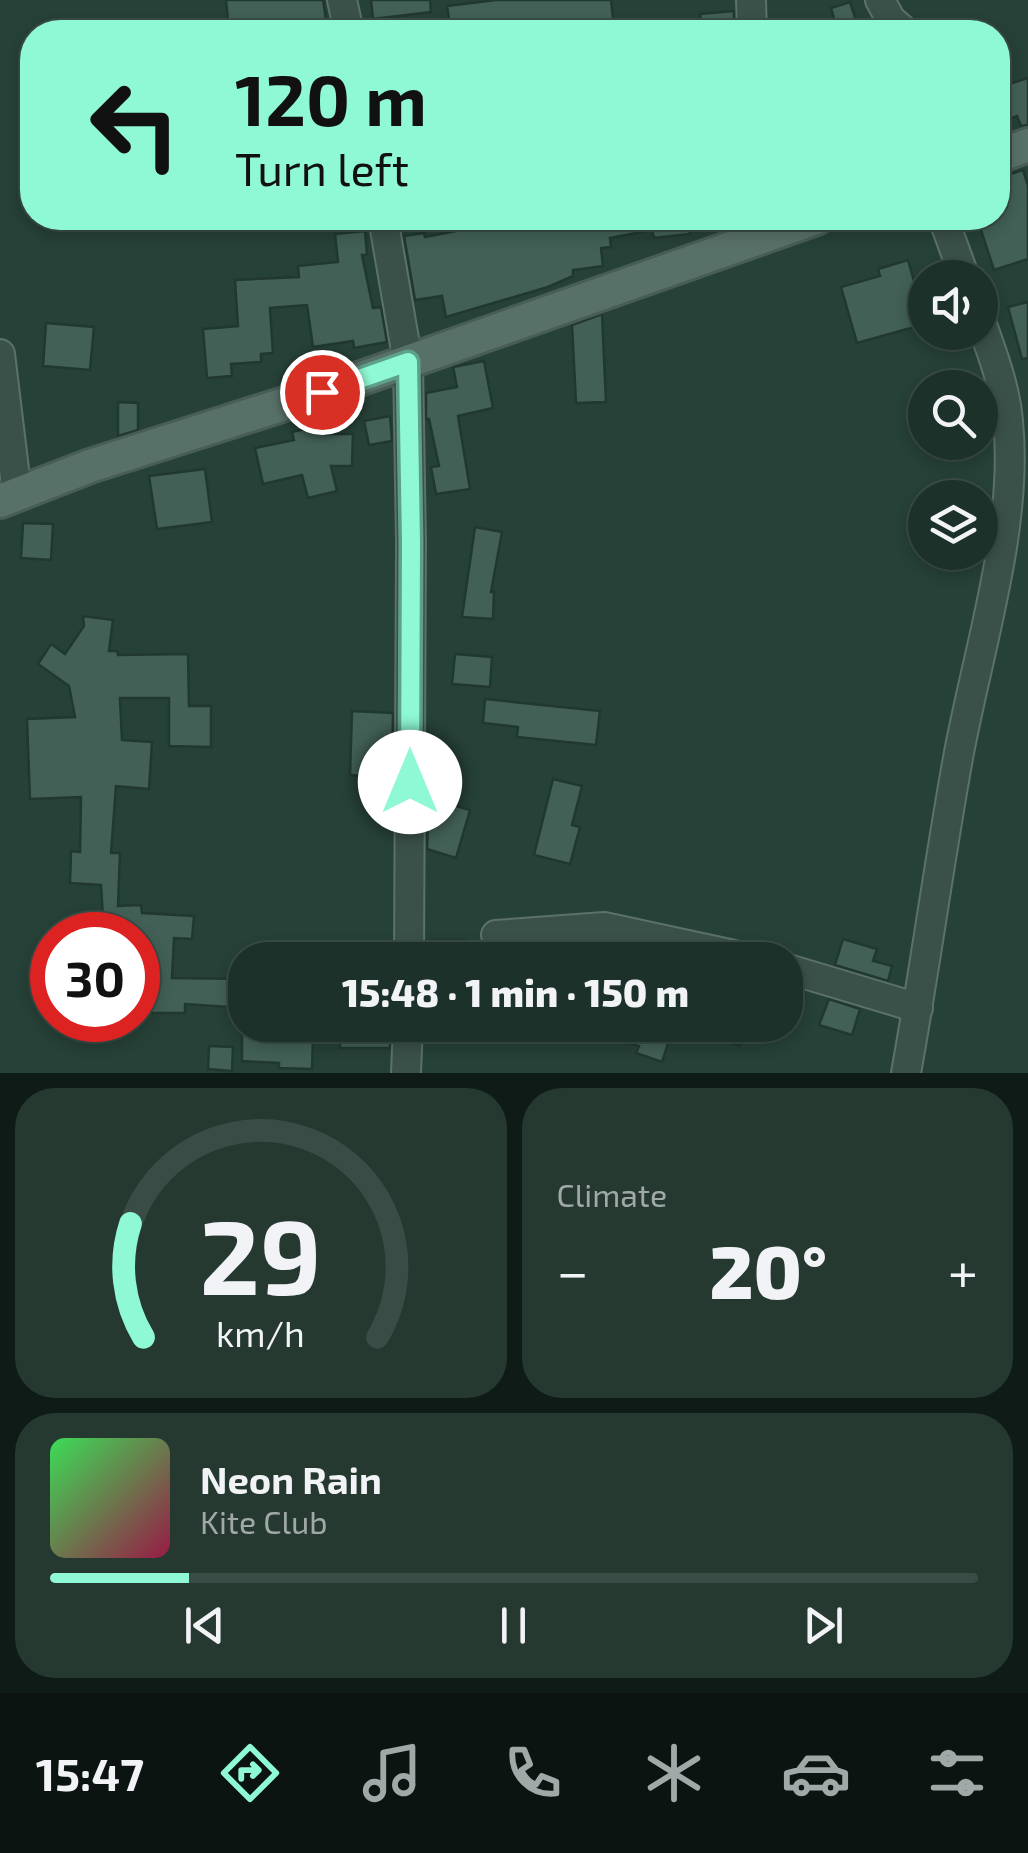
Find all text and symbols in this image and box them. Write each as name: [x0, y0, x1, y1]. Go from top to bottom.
text: 120 m: [235, 56, 427, 140]
icon: left: [70, 60, 200, 190]
text: Turn left: [235, 141, 409, 195]
map controls: [908, 260, 998, 570]
button: sound: [908, 260, 998, 350]
pin: [280, 350, 365, 435]
icon: arrive: [295, 365, 350, 420]
button: search: [908, 370, 998, 460]
button: layers: [908, 480, 998, 570]
position arrow: [358, 730, 462, 834]
speed limit sign: 30: [30, 912, 160, 1042]
text: 15:48 · 1 min · 150 m: [342, 969, 689, 1015]
text: Climate: [557, 1175, 667, 1213]
text: 29: [200, 1191, 322, 1316]
text: 20°: [709, 1224, 827, 1314]
text: −: [557, 1237, 589, 1303]
text: +: [948, 1237, 978, 1303]
text: km/h: [216, 1311, 305, 1354]
text: Neon Rain: [200, 1456, 382, 1502]
text: Kite Club: [200, 1502, 328, 1540]
icon: previous: [177, 1598, 232, 1653]
icon: pause: [486, 1598, 541, 1653]
icon: next: [796, 1598, 851, 1653]
icon: directions: [215, 1738, 285, 1808]
icon: music: [357, 1738, 427, 1808]
icon: phone: [498, 1738, 568, 1808]
icon: climate: [639, 1738, 709, 1808]
icon: car: [781, 1738, 851, 1808]
icon: filters: [922, 1738, 992, 1808]
text: 15:47: [36, 1746, 144, 1800]

